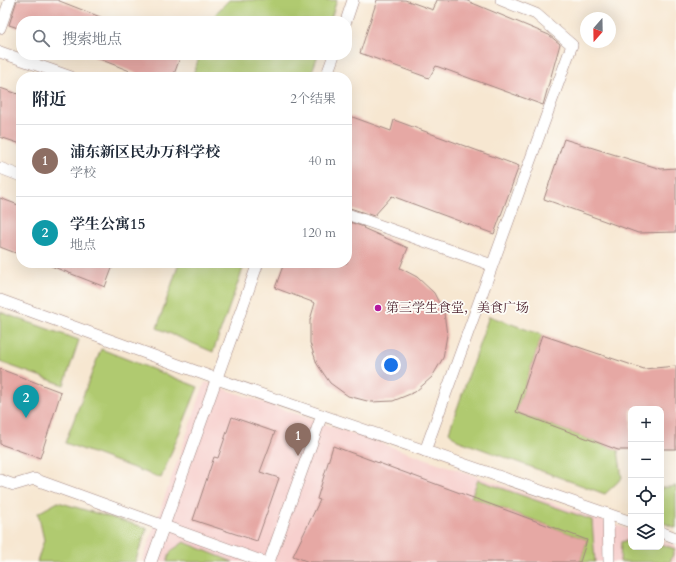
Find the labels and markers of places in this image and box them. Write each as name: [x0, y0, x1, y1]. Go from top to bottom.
place label: 第三学生食堂，美食广场: [386, 299, 529, 317]
marker: 第三学生食堂，美食广场: [373, 303, 383, 313]
pin: 2: [13, 385, 39, 418]
pin: 1: [285, 423, 311, 456]

